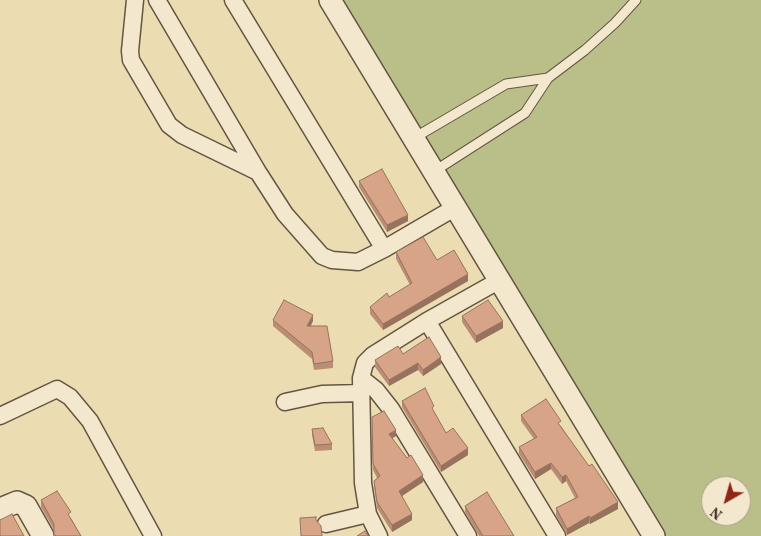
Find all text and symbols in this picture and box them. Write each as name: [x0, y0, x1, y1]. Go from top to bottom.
north arrow: [701, 476, 751, 526]
text: N: [707, 502, 727, 523]

